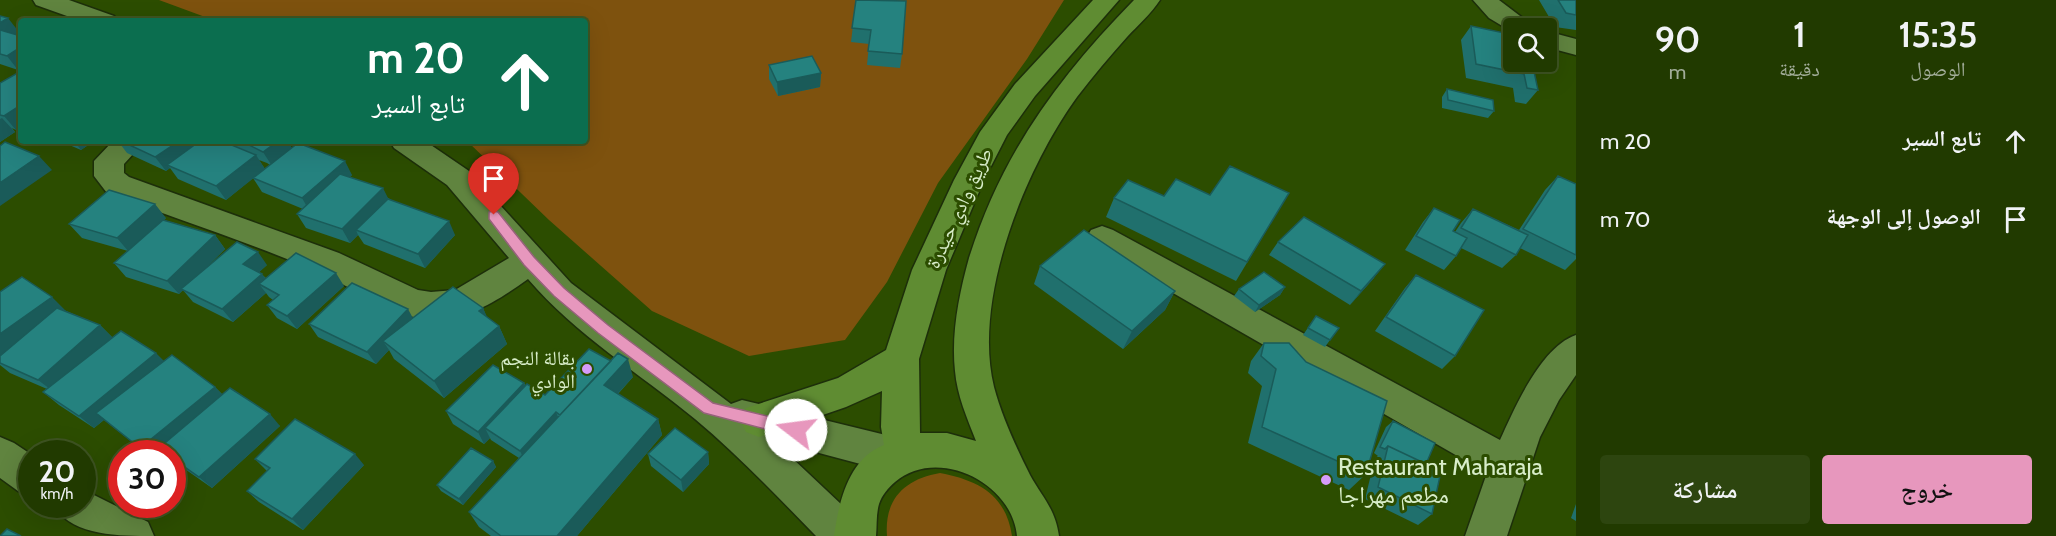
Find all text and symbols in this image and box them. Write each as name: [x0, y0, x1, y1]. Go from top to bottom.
text: 1: [1793, 12, 1806, 56]
text: 15:35: [1899, 12, 1977, 56]
text: 90: [1655, 17, 1700, 61]
map controls: [1503, 18, 1557, 72]
button: search: [1503, 18, 1557, 72]
text: 20 m: [367, 32, 465, 84]
icon: ahead: [486, 42, 564, 120]
text: دقيقة: [1779, 57, 1820, 81]
text: الوصول: [1910, 57, 1966, 81]
text: m: [1669, 60, 1686, 84]
text: تابع السير: [372, 87, 465, 120]
text: تابع السير: [1903, 125, 1981, 152]
icon: ahead: [1999, 125, 2032, 158]
text: 20 m: [1600, 128, 1651, 155]
street label: طريق وادي حيدرة: [921, 144, 1001, 274]
pin: [468, 153, 519, 215]
icon: arrive: [477, 162, 510, 195]
text: الوصول إلى الوجهة: [1826, 203, 1981, 230]
icon: arrive: [1999, 203, 2032, 236]
text: 70 m: [1600, 206, 1650, 233]
place label: بقالة النجم الوادي: [500, 346, 575, 397]
marker: بقالة النجم الوادي: [580, 362, 594, 376]
position arrow: [764, 398, 828, 462]
speed limit sign: 30: [108, 440, 186, 518]
place label: Restaurant Maharaja مطعم مهراجا: [1338, 452, 1543, 511]
text: 20: [38, 453, 76, 490]
button: مشاركة: [1600, 455, 1810, 524]
button: خروج: [1822, 455, 2032, 524]
marker: Restaurant Maharaja مطعم مهراجا: [1319, 473, 1333, 487]
text: km/h: [41, 485, 73, 503]

